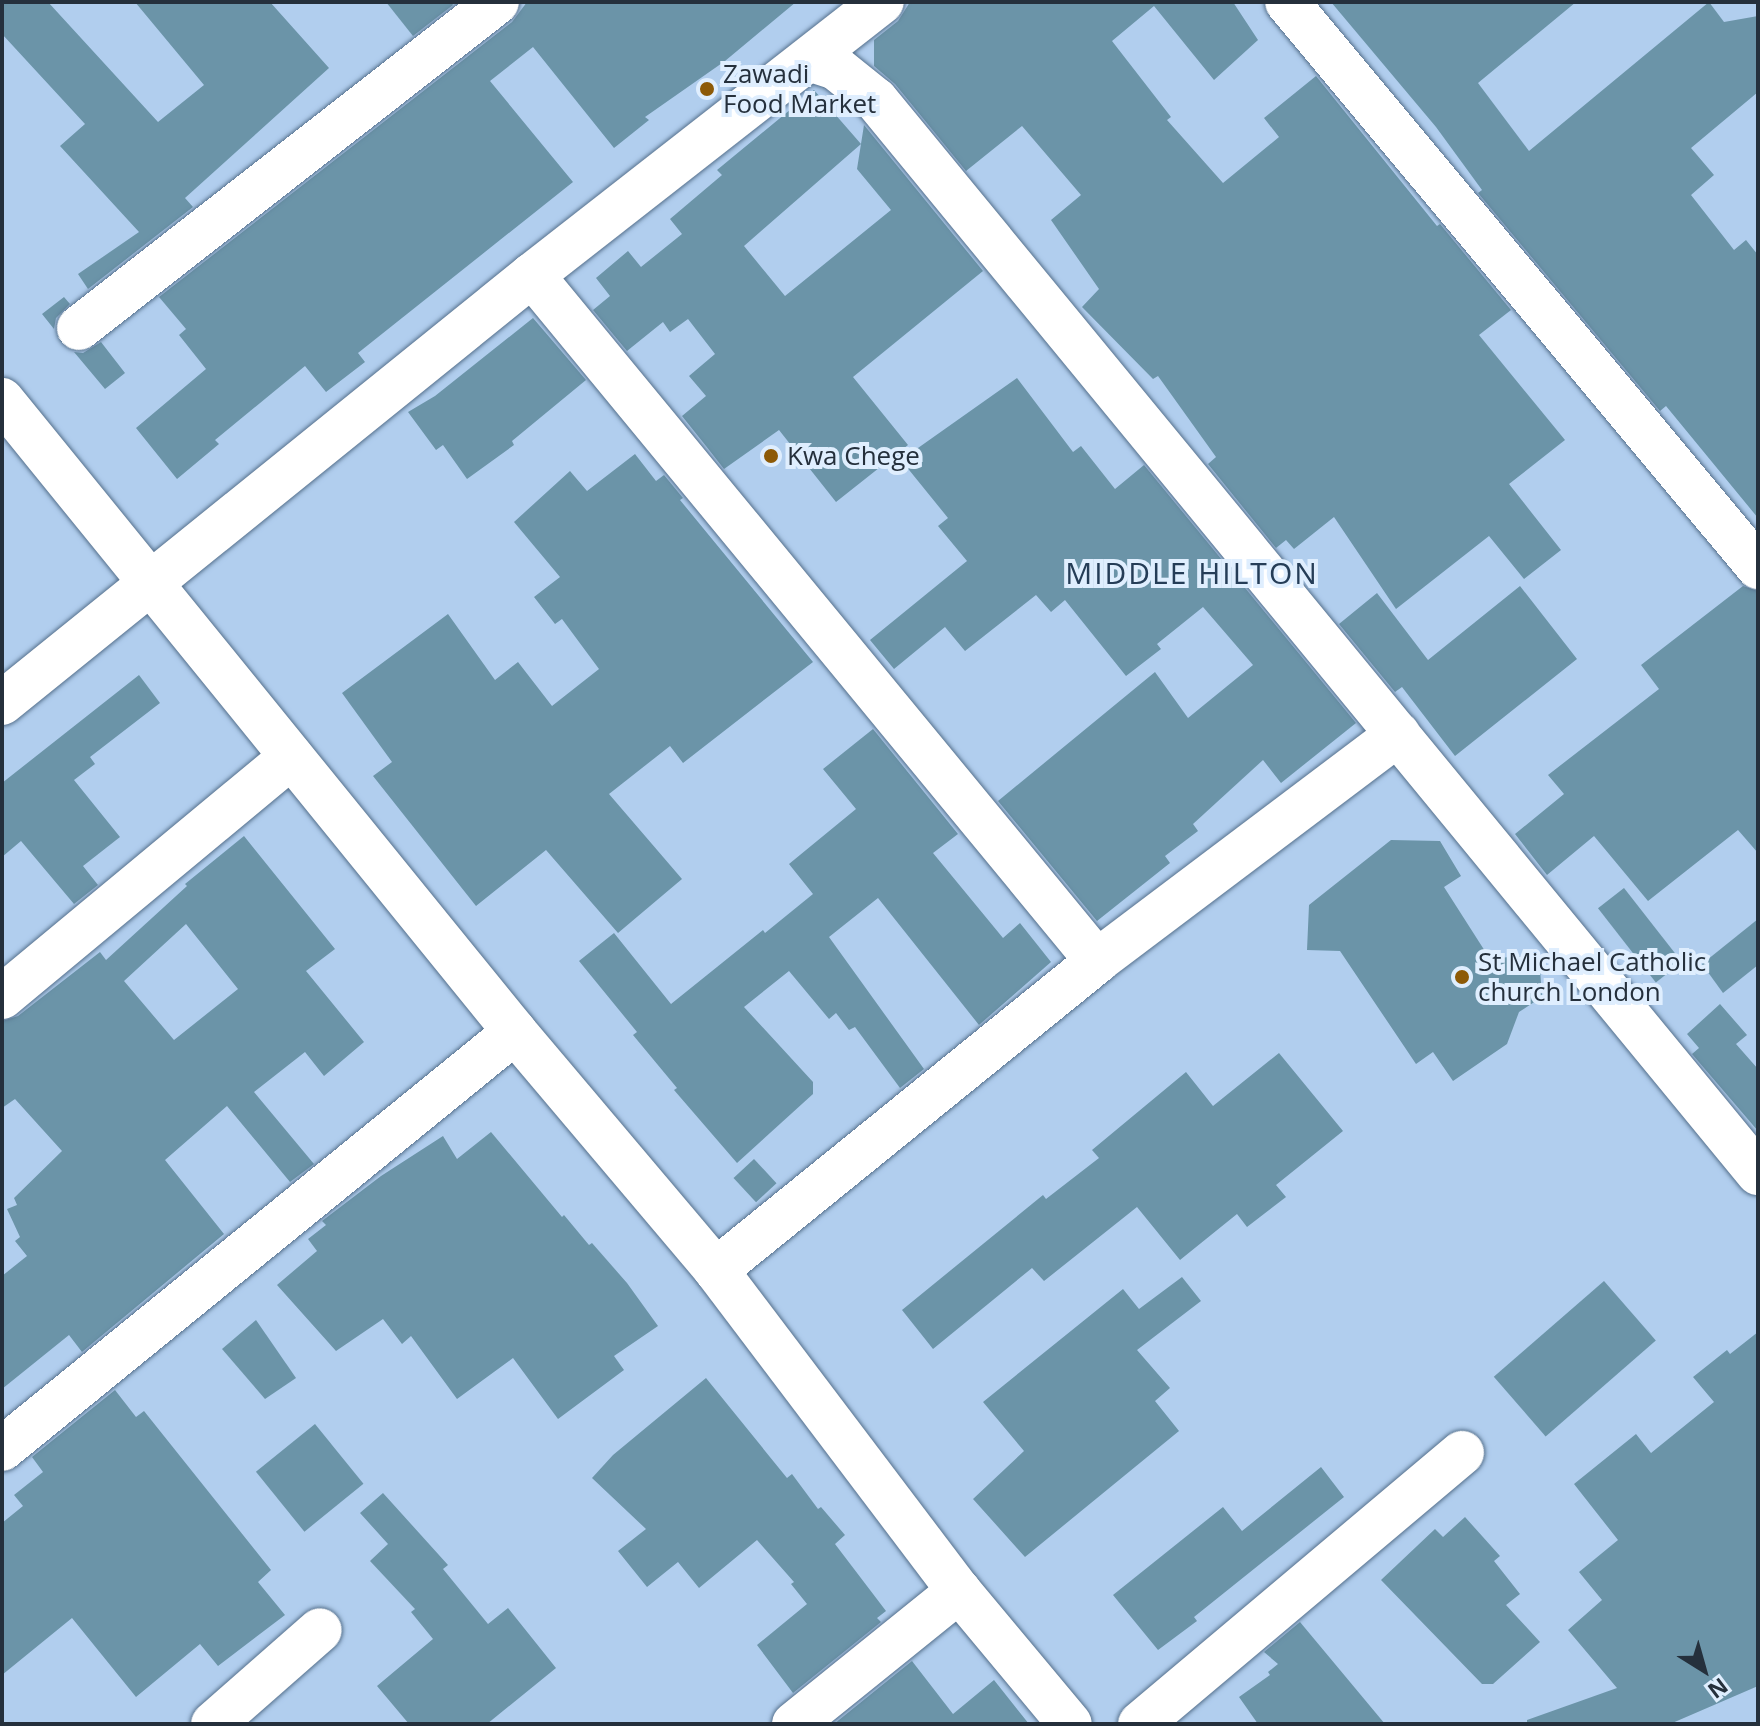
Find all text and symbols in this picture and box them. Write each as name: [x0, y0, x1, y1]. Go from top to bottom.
place label: Zawadi Food Market: [723, 58, 876, 120]
marker: Zawadi Food Market: [698, 80, 716, 98]
place label: Kwa Chege: [787, 440, 920, 472]
marker: Kwa Chege: [762, 447, 780, 465]
district label: MIDDLE HILTON: [1065, 555, 1319, 591]
place label: St Michael Catholic church London: [1478, 946, 1706, 1008]
marker: St Michael Catholic church London: [1453, 968, 1471, 986]
north arrow: [1664, 1630, 1744, 1710]
text: N: [1702, 1672, 1735, 1707]

